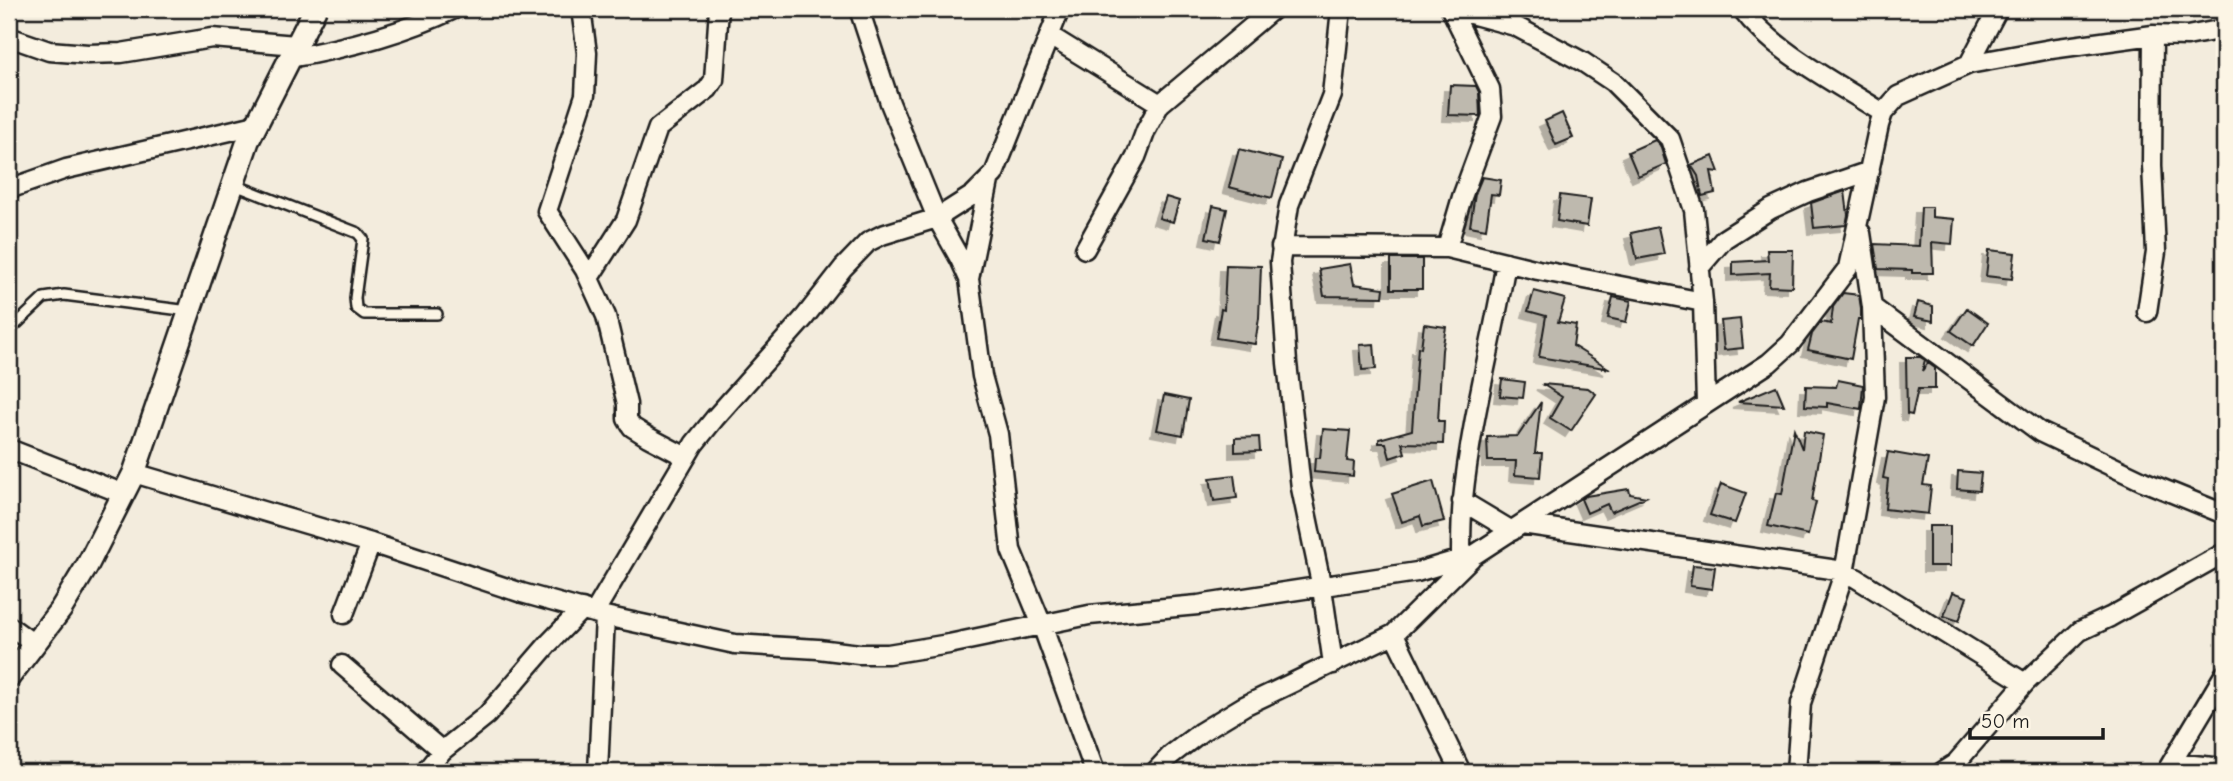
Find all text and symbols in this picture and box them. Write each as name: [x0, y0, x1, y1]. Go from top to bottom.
scale bar: [1970, 697, 2104, 741]
text: 50 m: [1981, 709, 2030, 733]

